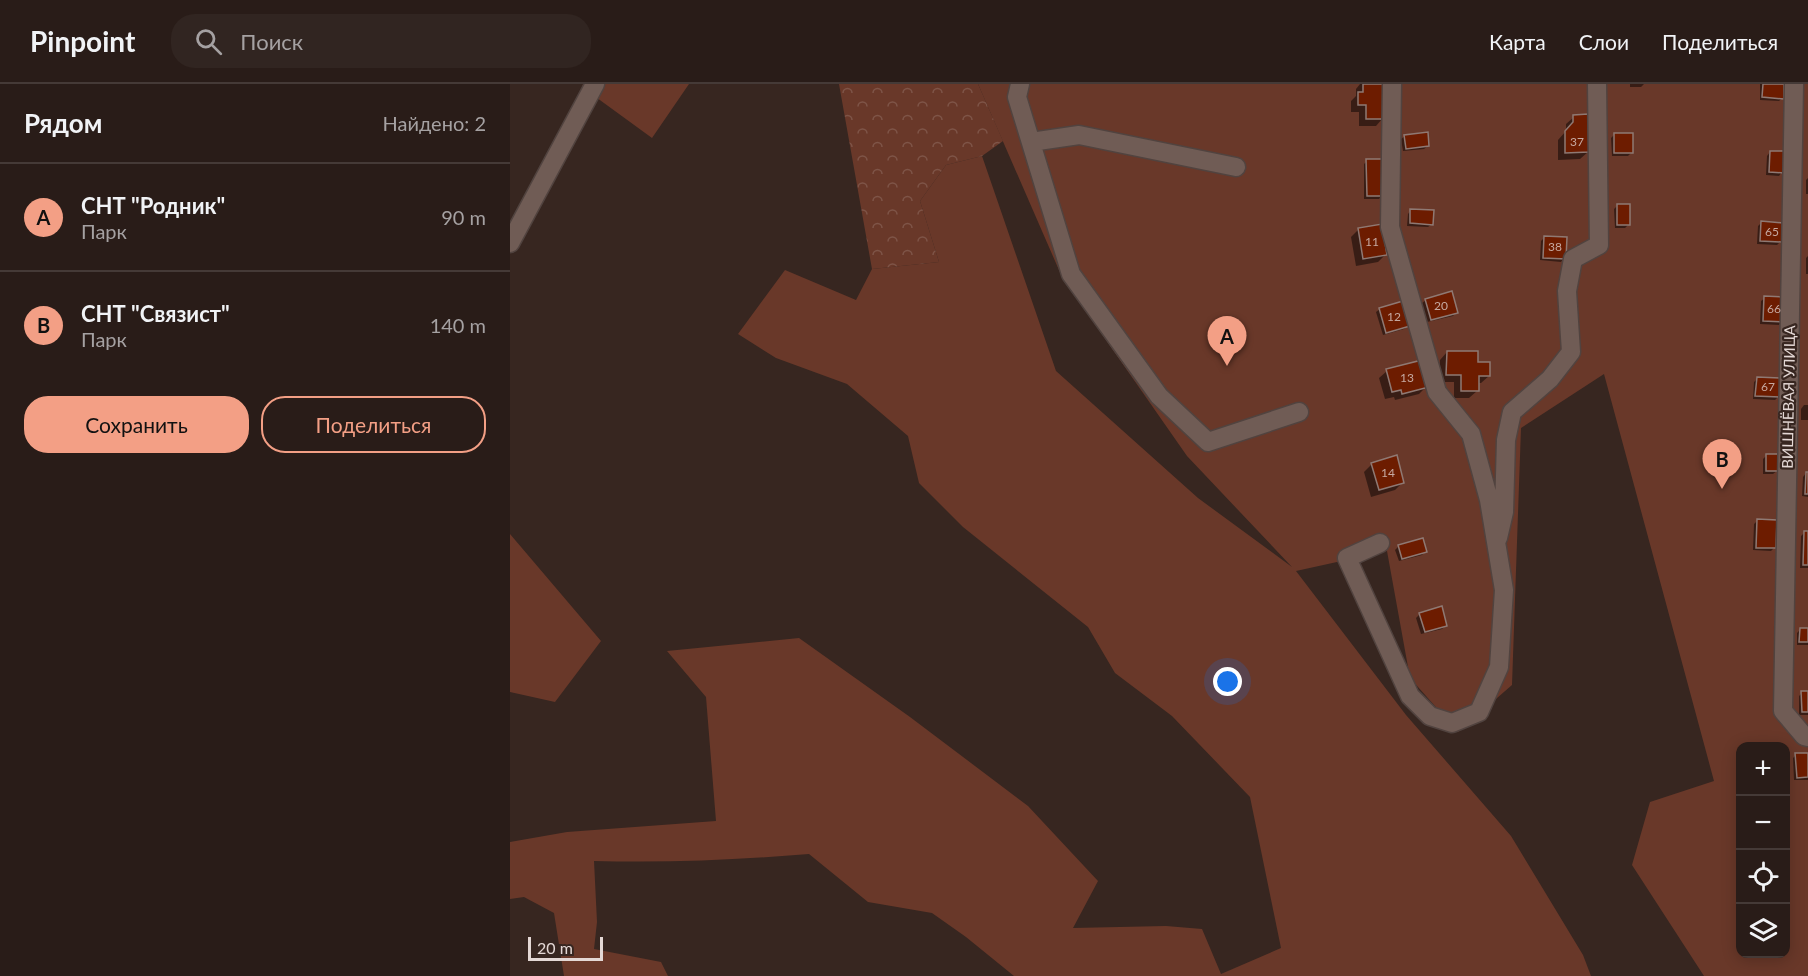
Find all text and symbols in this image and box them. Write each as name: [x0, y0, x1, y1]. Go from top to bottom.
search box: [171, 14, 591, 68]
text: Pinpoint: [30, 24, 135, 58]
icon: search: [192, 25, 225, 58]
text: Поиск: [240, 28, 303, 55]
text: Карта: [1489, 29, 1546, 54]
text: Слои: [1579, 29, 1629, 54]
text: Поделиться: [1662, 29, 1778, 54]
text: Рядом: [24, 107, 102, 139]
text: Найдено: 2: [383, 111, 486, 135]
house number: 37: [1570, 134, 1584, 149]
text: СНТ "Родник": [81, 192, 225, 219]
text: A: [37, 205, 50, 229]
text: 90 m: [441, 205, 486, 229]
text: Парк: [81, 219, 127, 243]
house number: 65: [1765, 224, 1779, 239]
house number: 11: [1365, 234, 1379, 249]
house number: 38: [1548, 239, 1562, 254]
house number: 20: [1434, 298, 1448, 313]
text: СНТ "Связист": [81, 300, 230, 327]
house number: 66: [1767, 301, 1781, 316]
house number: 12: [1387, 309, 1401, 324]
text: B: [37, 313, 50, 337]
text: 140 m: [430, 313, 486, 337]
pin: A: [1208, 316, 1246, 366]
street label: ВИШНЁВАЯ УЛИЦА: [1778, 324, 1798, 469]
text: Парк: [81, 327, 127, 351]
house number: 13: [1400, 370, 1414, 385]
house number: 67: [1761, 379, 1775, 394]
button: Сохранить: [24, 396, 249, 453]
button: Поделиться: [261, 396, 486, 453]
pin: B: [1702, 440, 1742, 489]
house number: 14: [1381, 465, 1395, 480]
your location: [1213, 667, 1242, 696]
map controls: [1736, 742, 1790, 958]
button: +: [1736, 742, 1790, 796]
button: −: [1736, 796, 1790, 850]
button: locate: [1736, 850, 1790, 904]
button: layers: [1736, 904, 1790, 958]
scale bar: [528, 934, 603, 962]
text: 20 m: [537, 938, 573, 957]

